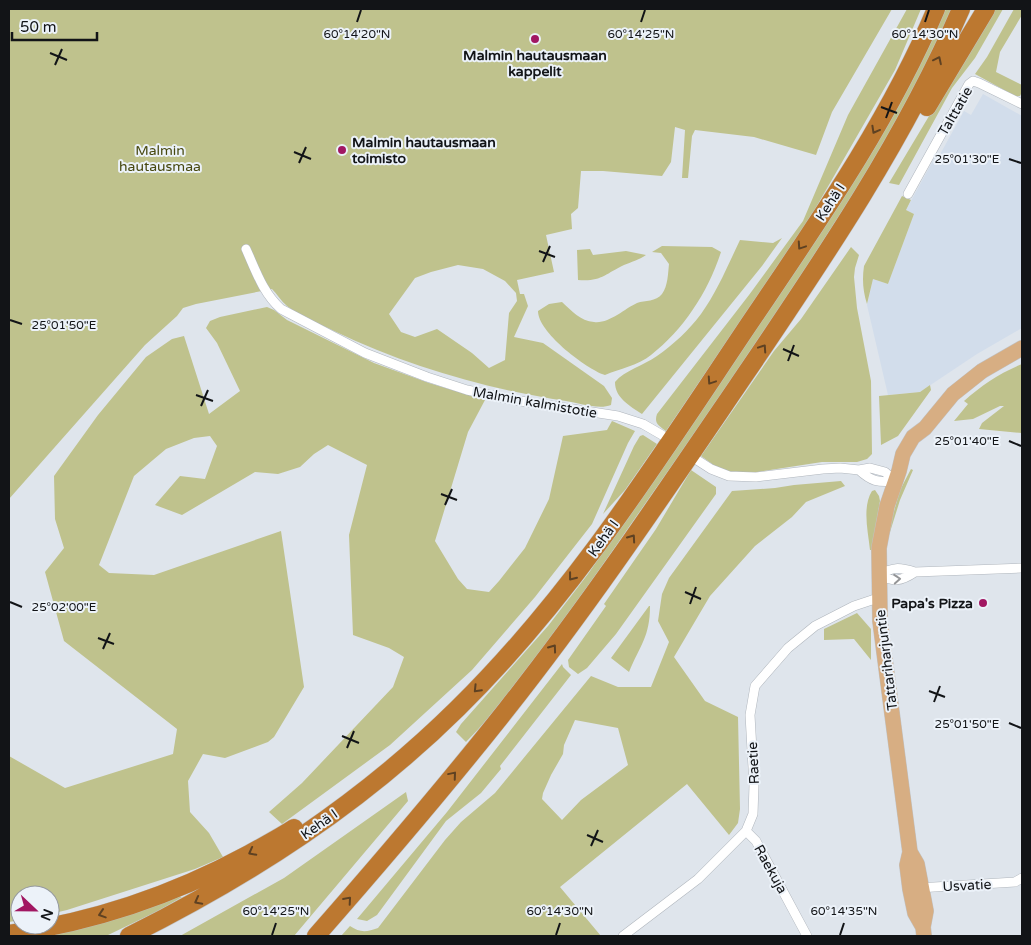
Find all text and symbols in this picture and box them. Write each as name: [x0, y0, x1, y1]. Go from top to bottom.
scale bar: [12, 10, 98, 42]
text: 50 m: [20, 18, 57, 36]
text: 60°14'20"N: [324, 27, 391, 41]
text: 60°14'25"N: [608, 27, 675, 41]
text: 60°14'30"N: [892, 27, 959, 41]
marker: Malmin hautausmaan kappelit: [529, 33, 541, 45]
place label: Malmin hautausmaan kappelit: [463, 47, 607, 80]
one-way arrow: [932, 56, 942, 65]
street label: Talttatie: [935, 84, 976, 139]
one-way arrow: [871, 125, 881, 134]
place label: Malmin hautausmaan toimisto: [351, 134, 496, 167]
park label: Malmin hautausmaa: [119, 142, 201, 175]
marker: Malmin hautausmaan toimisto: [336, 144, 348, 156]
text: 25°01'30"E: [935, 152, 1000, 166]
street label: Kehä I: [812, 180, 849, 224]
one-way arrow: [798, 241, 807, 250]
text: 25°01'50"E: [32, 318, 97, 332]
one-way arrow: [756, 345, 766, 354]
one-way arrow: [708, 375, 717, 385]
street label: Malmin kalmistotie: [472, 383, 598, 422]
text: 25°01'40"E: [935, 434, 1000, 448]
street label: Kehä I: [584, 517, 622, 560]
one-way arrow: [626, 535, 635, 544]
one-way arrow: [569, 572, 578, 581]
one-way arrow: [893, 573, 901, 584]
place label: Papa's Pizza: [891, 595, 973, 612]
marker: Papa's Pizza: [977, 597, 989, 609]
text: 25°02'00"E: [32, 600, 97, 614]
street label: Tattariharjuntie: [872, 608, 901, 711]
one-way arrow: [548, 645, 556, 654]
one-way arrow: [473, 683, 482, 692]
text: 25°01'50"E: [935, 717, 1000, 731]
street label: Raetie: [744, 741, 763, 785]
one-way arrow: [447, 772, 456, 781]
street label: Kehä I: [297, 806, 341, 843]
street label: Raekuja: [750, 842, 791, 897]
one-way arrow: [248, 846, 257, 856]
street label: Usvatie: [942, 876, 992, 895]
north arrow: [10, 885, 60, 935]
one-way arrow: [195, 894, 204, 904]
one-way arrow: [343, 896, 352, 905]
text: 60°14'25"N: [243, 904, 310, 918]
text: 60°14'30"N: [527, 904, 594, 918]
text: 60°14'35"N: [811, 904, 878, 918]
text: N: [37, 906, 57, 923]
one-way arrow: [98, 908, 107, 918]

